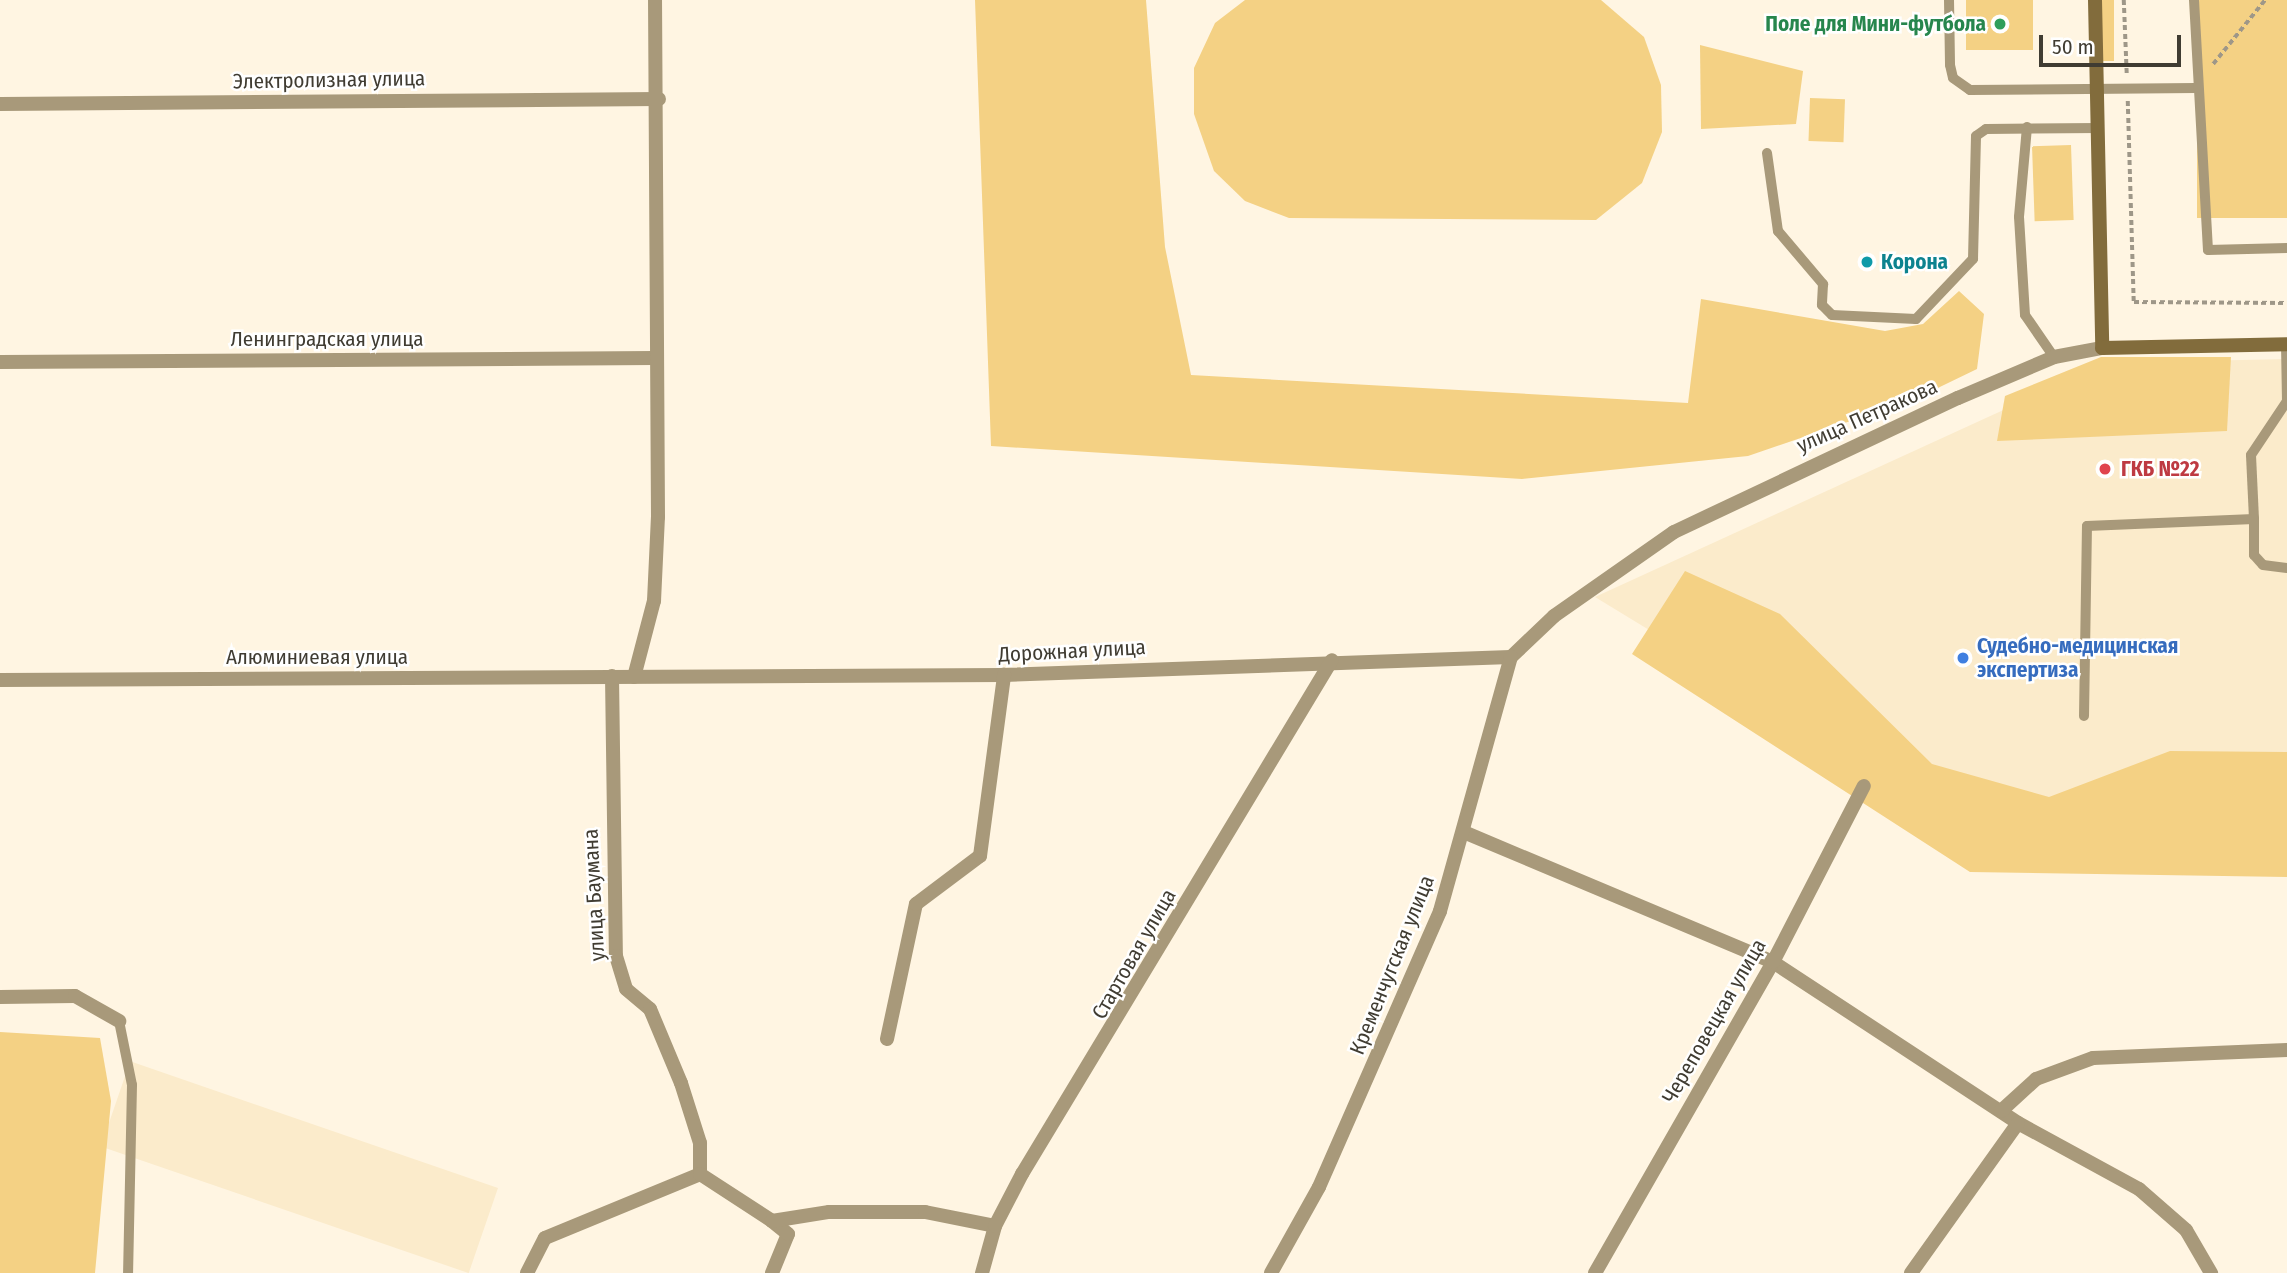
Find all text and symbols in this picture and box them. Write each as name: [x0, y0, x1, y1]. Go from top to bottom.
place label: Поле для Мини-футбола: [1765, 11, 1986, 37]
marker: Поле для Мини-футбола: [1992, 16, 2008, 32]
scale bar: [2042, 21, 2184, 65]
text: 50 m: [2052, 34, 2094, 60]
street label: Электролизная улица: [233, 66, 425, 94]
place label: Корона: [1881, 249, 1948, 275]
marker: Корона: [1859, 254, 1875, 270]
street label: Ленинградская улица: [230, 326, 424, 352]
street label: улица Петракова: [1793, 374, 1941, 458]
place label: ГКБ №22: [2121, 456, 2199, 482]
marker: ГКБ №22: [2095, 459, 2115, 479]
place label: Судебно-медицинская экспертиза: [1977, 633, 2178, 683]
street label: Дорожная улица: [998, 635, 1146, 667]
street label: Алюминиевая улица: [226, 644, 408, 670]
marker: Судебно-медицинская экспертиза: [1955, 650, 1971, 666]
street label: улица Баумана: [578, 828, 610, 962]
street label: Кременчугская улица: [1345, 872, 1439, 1058]
street label: Стартовая улица: [1087, 884, 1181, 1024]
street label: Череповецкая улица: [1657, 934, 1771, 1108]

